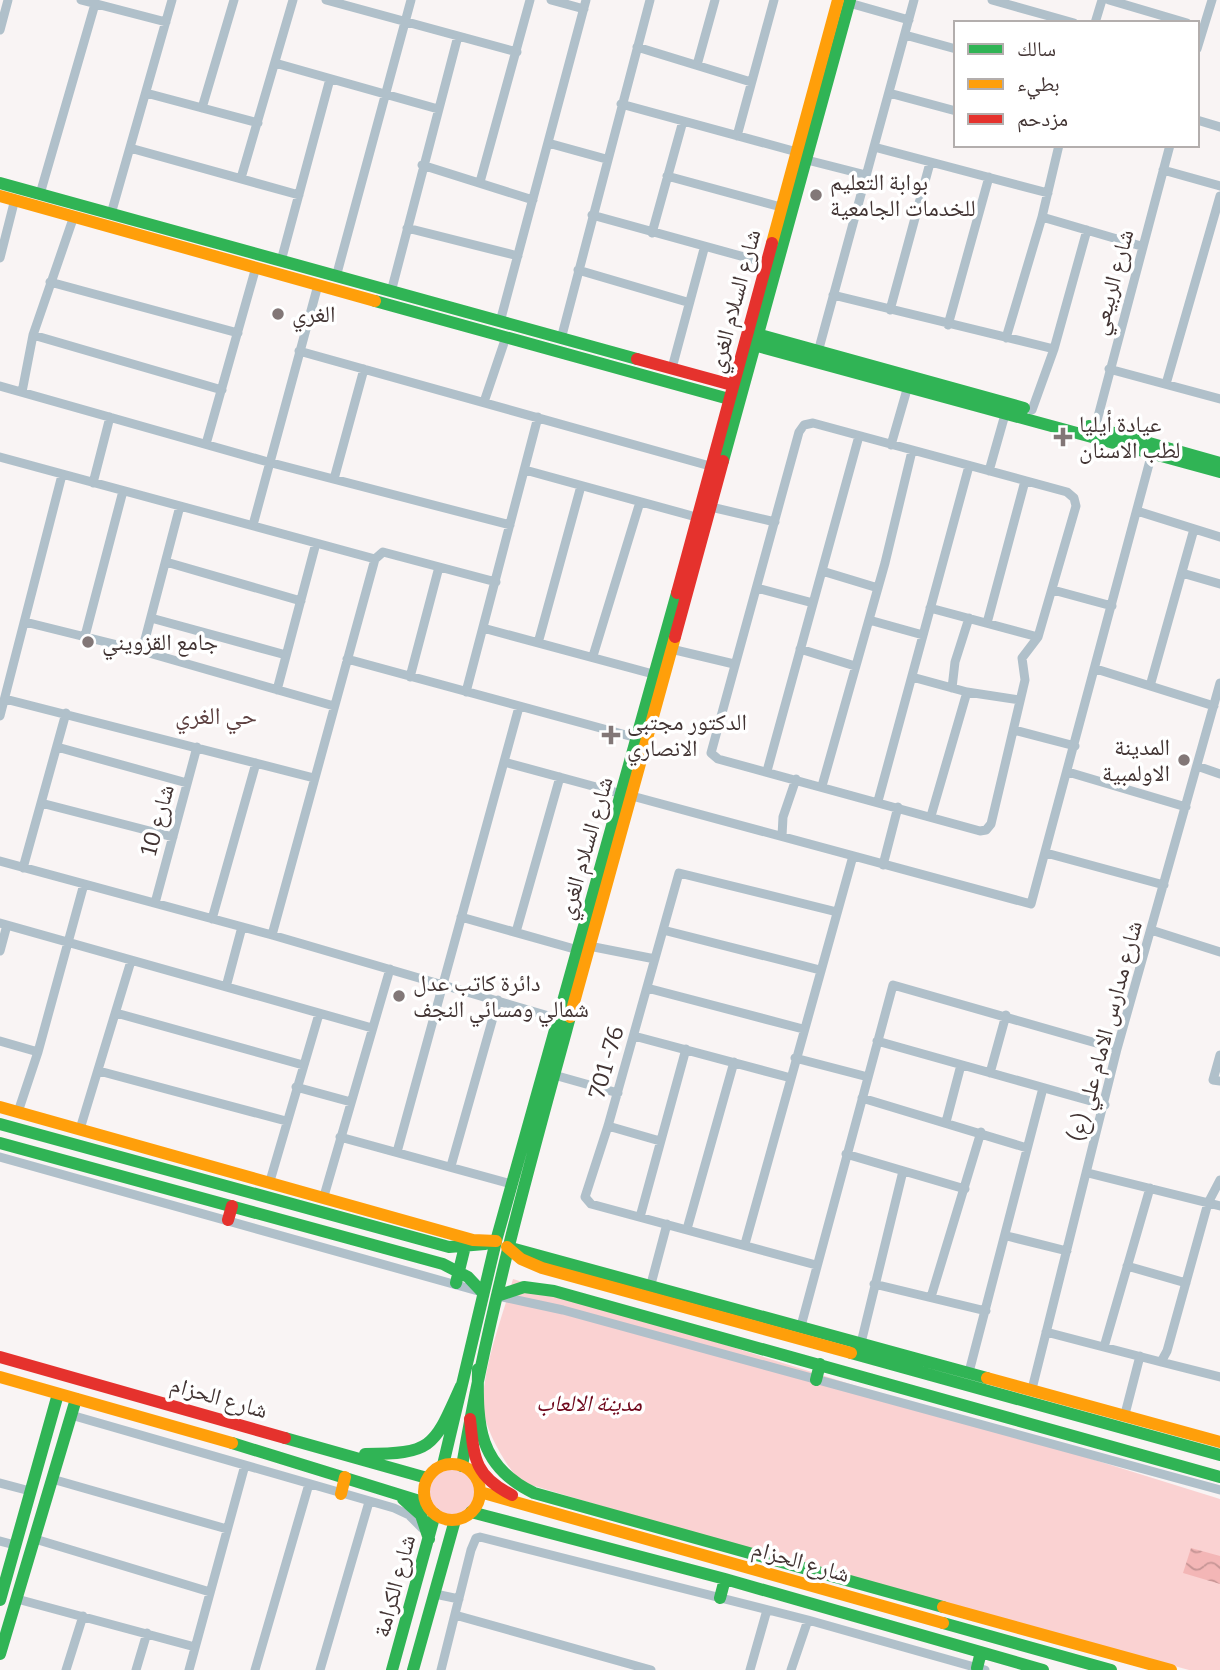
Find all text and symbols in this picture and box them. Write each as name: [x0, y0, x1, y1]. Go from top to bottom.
legend: [954, 21, 1199, 147]
text: سالك: [1017, 36, 1056, 62]
text: بطيء: [1017, 71, 1060, 100]
text: مزدحم: [1017, 106, 1068, 133]
place label: بوابة التعليم للخدمات الجامعية: [830, 168, 976, 222]
marker: بوابة التعليم للخدمات الجامعية: [808, 187, 824, 203]
street label: شارع السلام الغري: [701, 226, 771, 377]
street label: شارع الربيعي: [1085, 226, 1144, 339]
place label: الغري: [292, 300, 335, 333]
marker: الغري: [270, 306, 286, 322]
place label: عيادة أيليا لطب الاسنان: [1079, 410, 1180, 464]
marker: عيادة أيليا لطب الاسنان: [1053, 427, 1073, 447]
place label: جامع القزويني: [102, 628, 218, 661]
marker: جامع القزويني: [80, 634, 96, 650]
district label: حي الغري: [175, 702, 257, 735]
place label: الدكتور مجتبى الانصاري: [627, 708, 747, 767]
marker: الدكتور مجتبى الانصاري: [601, 725, 621, 745]
place label: المدينة الاولمبية: [1102, 733, 1170, 787]
marker: المدينة الاولمبية: [1176, 752, 1192, 768]
street label: شارع السلام الغري: [551, 773, 623, 924]
street label: شارع 10: [134, 781, 181, 859]
street label: شارع مدارس الامام علي (ع): [1062, 918, 1153, 1146]
place label: دائرة كاتب عدل شمالي ومسائي النجف: [413, 969, 589, 1028]
marker: دائرة كاتب عدل شمالي ومسائي النجف: [391, 988, 407, 1004]
street label: 701 -76: [582, 1023, 630, 1101]
street label: شارع الحزام: [167, 1370, 271, 1426]
park label: مدينة الالعاب: [536, 1389, 643, 1417]
street label: شارع الكرامة: [367, 1532, 422, 1641]
street label: شارع الحزام: [749, 1534, 853, 1590]

